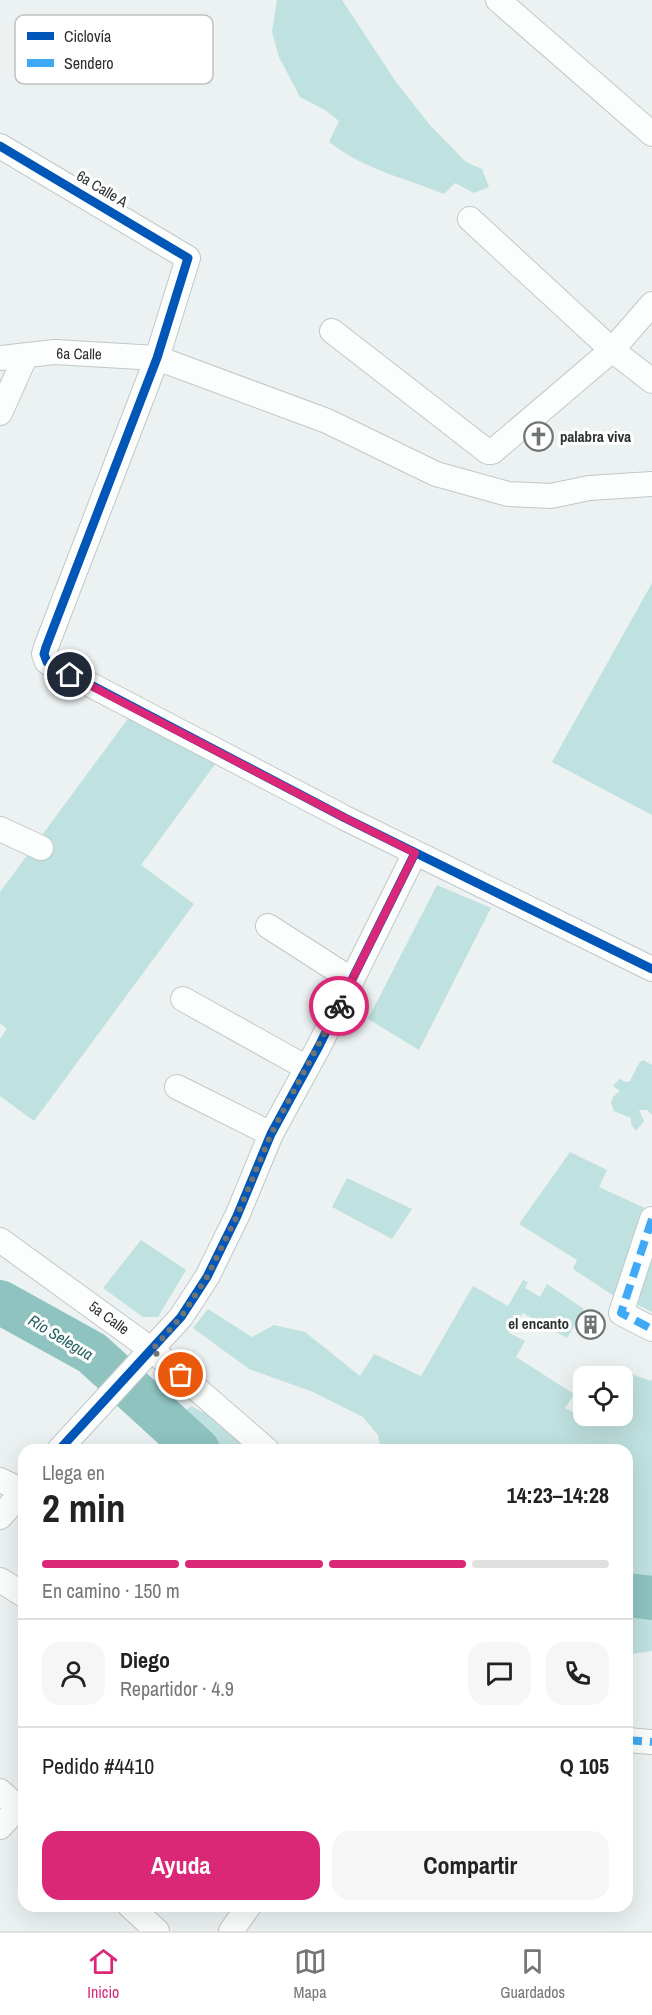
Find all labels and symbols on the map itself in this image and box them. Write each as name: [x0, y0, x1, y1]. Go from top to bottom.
legend: [15, 15, 213, 84]
text: Ciclovía: [64, 25, 112, 47]
text: Sendero: [64, 52, 114, 74]
street label: 6a Calle A: [73, 165, 132, 212]
street label: 6a Calle: [56, 343, 102, 364]
church icon: palabra viva: [523, 421, 555, 453]
place label: palabra viva: [560, 426, 631, 447]
pin: [44, 649, 95, 700]
courier: [309, 976, 369, 1036]
street label: 5a Calle: [85, 1296, 134, 1339]
building icon: el encanto: [574, 1308, 606, 1340]
water label: Río Selegua: [24, 1309, 98, 1365]
place label: el encanto: [508, 1313, 569, 1334]
pin: [155, 1349, 206, 1400]

